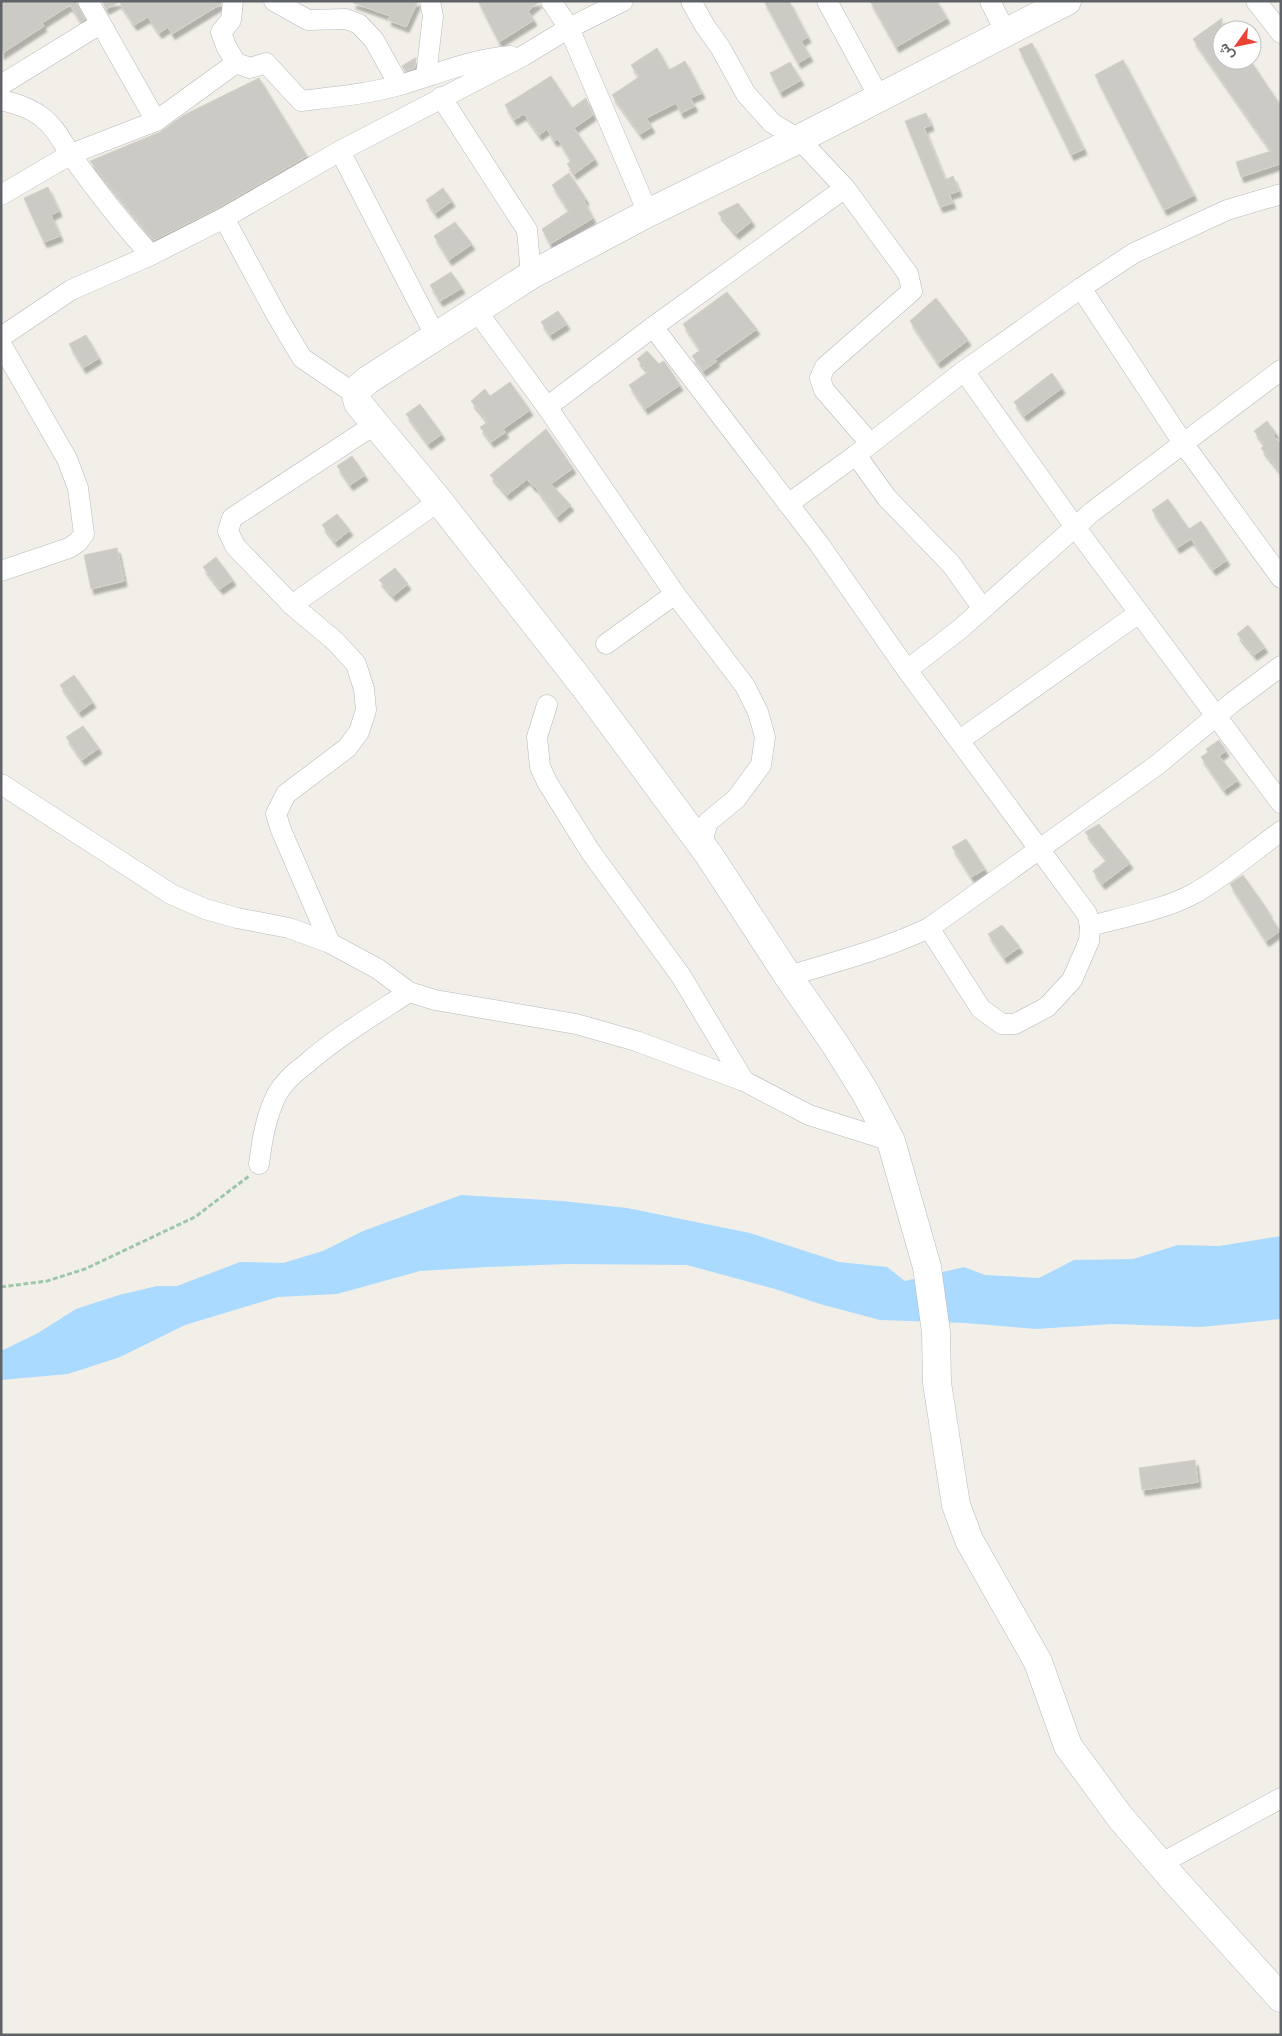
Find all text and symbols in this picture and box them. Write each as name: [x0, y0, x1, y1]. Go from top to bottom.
north arrow: [1212, 20, 1262, 70]
text: ش: [1214, 40, 1238, 64]

